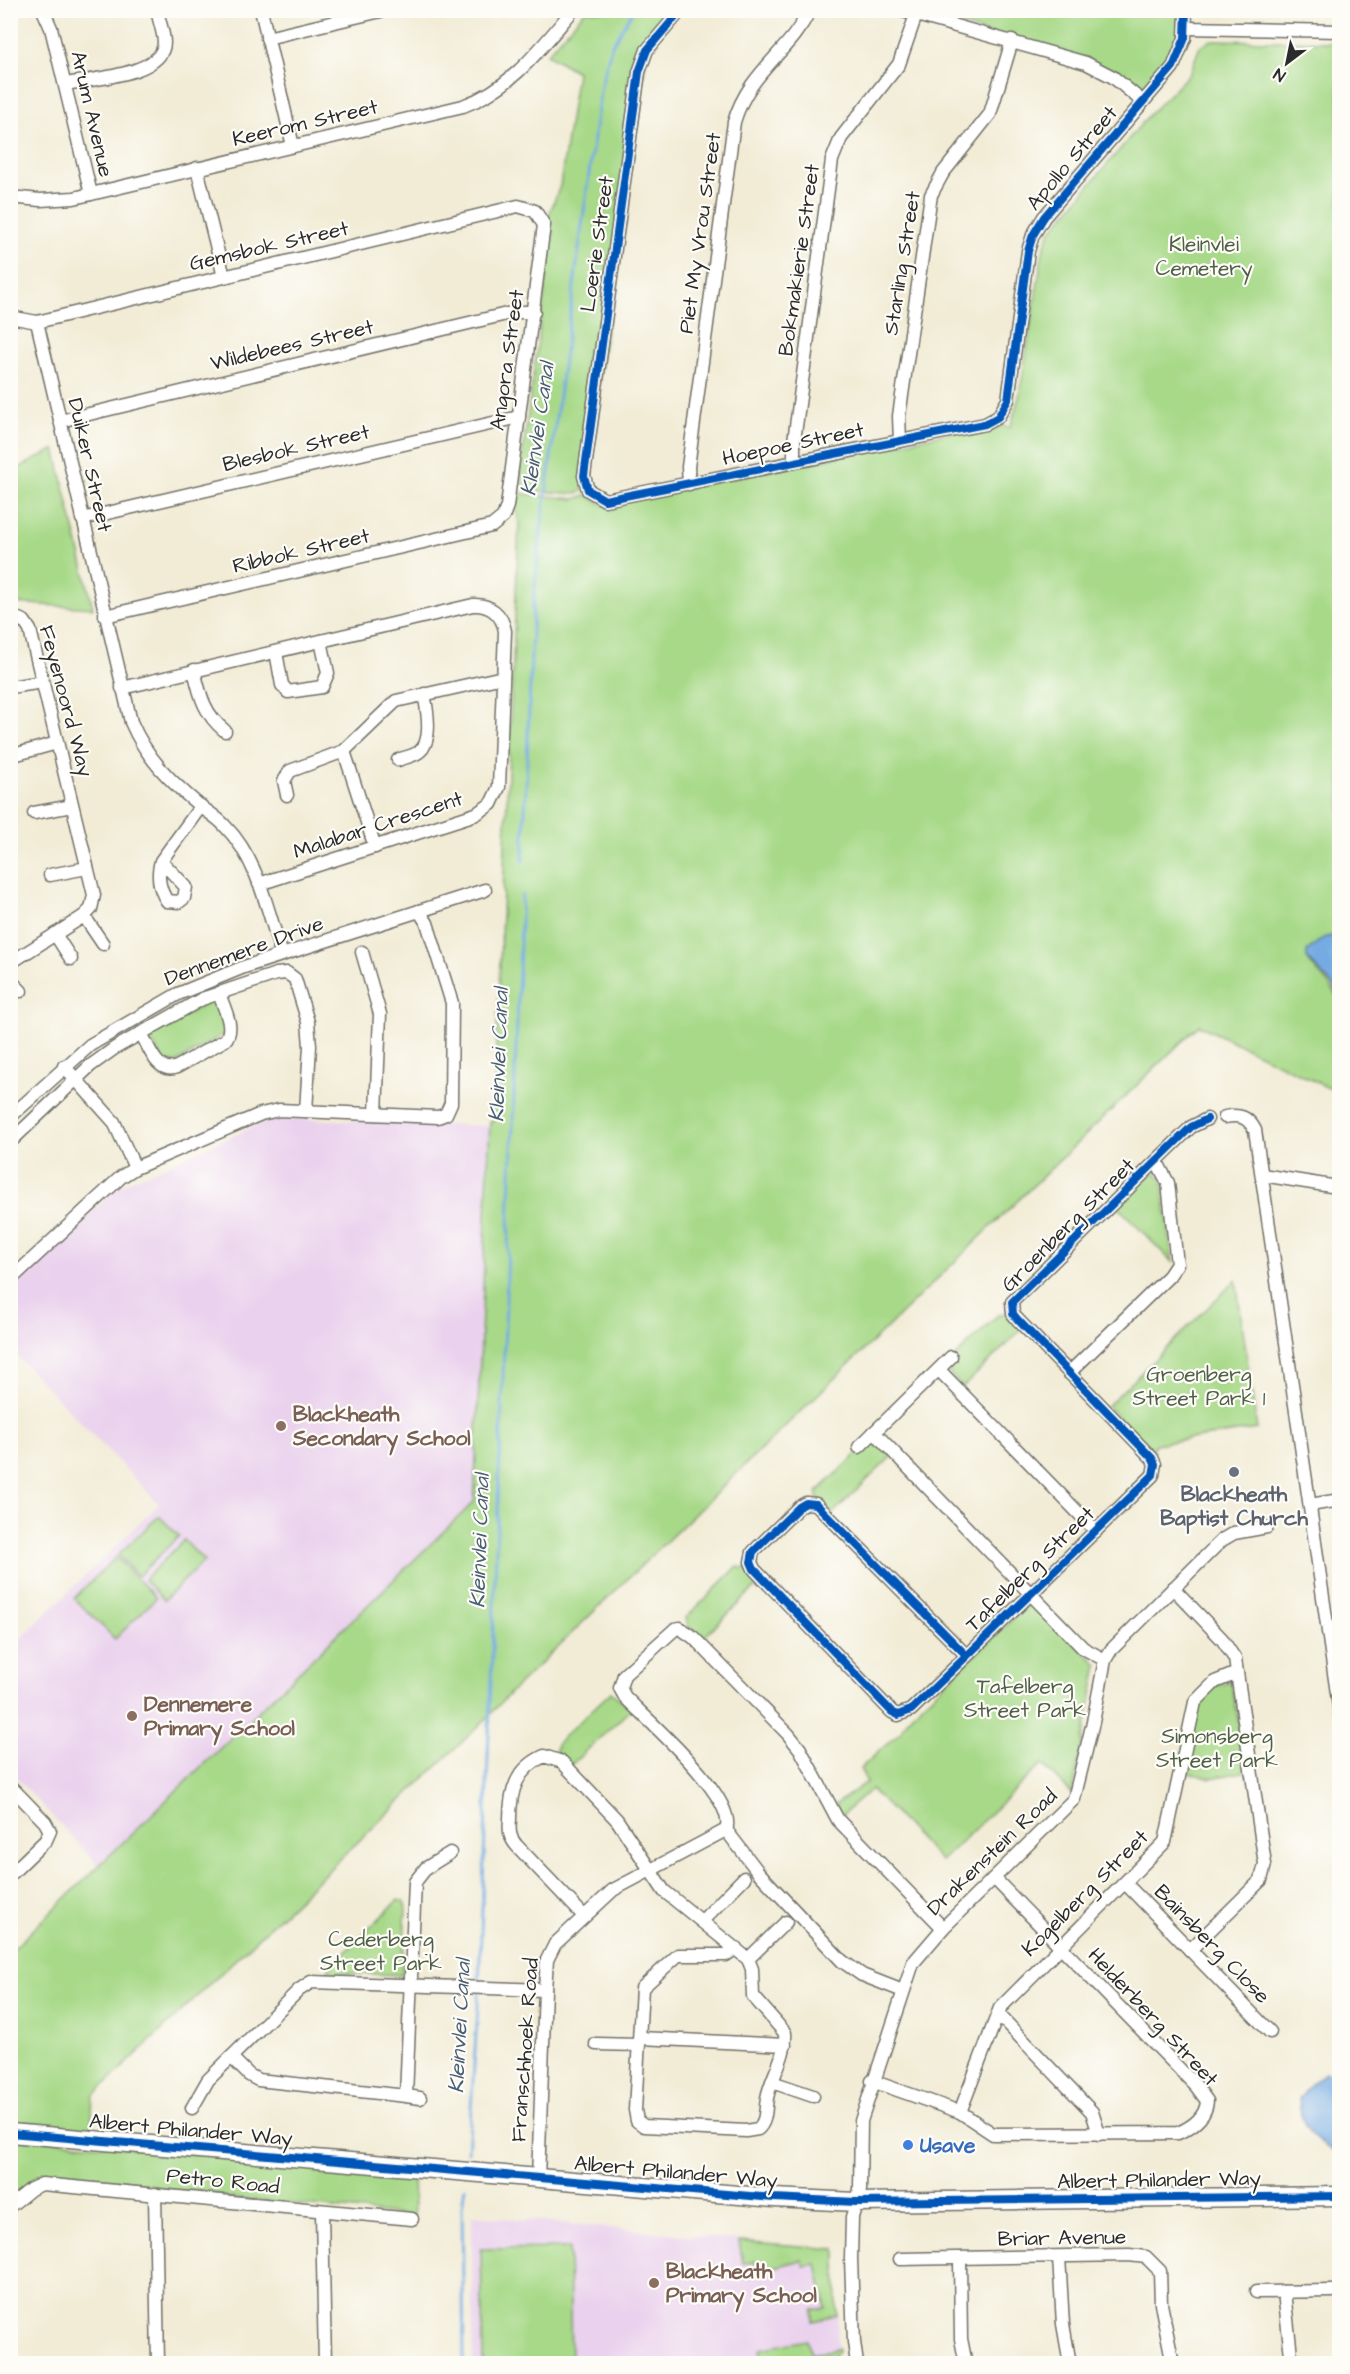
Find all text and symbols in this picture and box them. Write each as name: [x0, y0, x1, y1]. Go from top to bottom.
north arrow: [1257, 33, 1317, 93]
street label: Arum Avenue: [63, 48, 121, 180]
text: N: [1269, 63, 1290, 87]
street label: Keerom Street: [229, 92, 381, 154]
street label: Apollo Street: [1020, 99, 1126, 217]
street label: Piet My Vrou Street: [672, 130, 731, 336]
street label: Bokmakierie Street: [771, 162, 827, 358]
street label: Loerie Street: [573, 174, 621, 314]
street label: Starling Street: [876, 188, 930, 337]
street label: Gemsbok Street: [187, 213, 352, 278]
park label: Kleinvlei Cemetery: [1156, 230, 1253, 285]
street label: Angora Street: [483, 287, 533, 433]
street label: Wildebees Street: [208, 312, 377, 378]
water label: Kleinvlei Canal: [513, 358, 563, 498]
street label: Duiker Street: [61, 395, 120, 535]
street label: Hoepoe Street: [720, 415, 867, 474]
street label: Blesbok Street: [220, 417, 373, 479]
street label: Ribbok Street: [230, 521, 373, 581]
street label: Feyenoord Way: [30, 622, 100, 781]
street label: Malabar Crescent: [290, 784, 467, 866]
street label: Dennemere Drive: [161, 909, 327, 993]
water label: Kleinvlei Canal: [481, 985, 517, 1123]
street label: Groenberg Street: [995, 1151, 1143, 1300]
park label: Groenberg Street Park 1: [1133, 1360, 1266, 1413]
place label: Blackheath Secondary School: [292, 1400, 471, 1456]
marker: Blackheath Secondary School: [274, 1419, 288, 1433]
marker: Blackheath Baptist Church: [1227, 1465, 1241, 1479]
water label: Kleinvlei Canal: [462, 1471, 498, 1609]
place label: Blackheath Baptist Church: [1160, 1480, 1308, 1534]
street label: Tafelberg Street: [959, 1499, 1103, 1640]
park label: Tafelberg Street Park: [964, 1672, 1086, 1725]
place label: Dennemere Primary School: [144, 1690, 296, 1746]
marker: Dennemere Primary School: [125, 1709, 139, 1723]
park label: Simonsberg Street Park: [1156, 1722, 1278, 1775]
street label: Drakenstein Road: [920, 1782, 1064, 1922]
street label: Kogelberg Street: [1015, 1823, 1157, 1964]
street label: Bainsberg Close: [1146, 1878, 1277, 2011]
park label: Cederberg Street Park: [320, 1925, 442, 1978]
street label: Helderberg Street: [1080, 1941, 1225, 2094]
water label: Kleinvlei Canal: [441, 1956, 479, 2094]
street label: Franschhoek Road: [504, 1957, 546, 2143]
street label: Albert Philander Way: [88, 2107, 294, 2155]
place label: Usave: [920, 2131, 976, 2160]
marker: Usave: [901, 2138, 915, 2152]
street label: Albert Philander Way: [573, 2149, 779, 2197]
street label: Petro Road: [165, 2161, 281, 2201]
street label: Albert Philander Way: [1057, 2164, 1262, 2198]
street label: Briar Avenue: [997, 2222, 1127, 2254]
place label: Blackheath Primary School: [666, 2257, 818, 2313]
marker: Blackheath Primary School: [647, 2276, 661, 2290]

